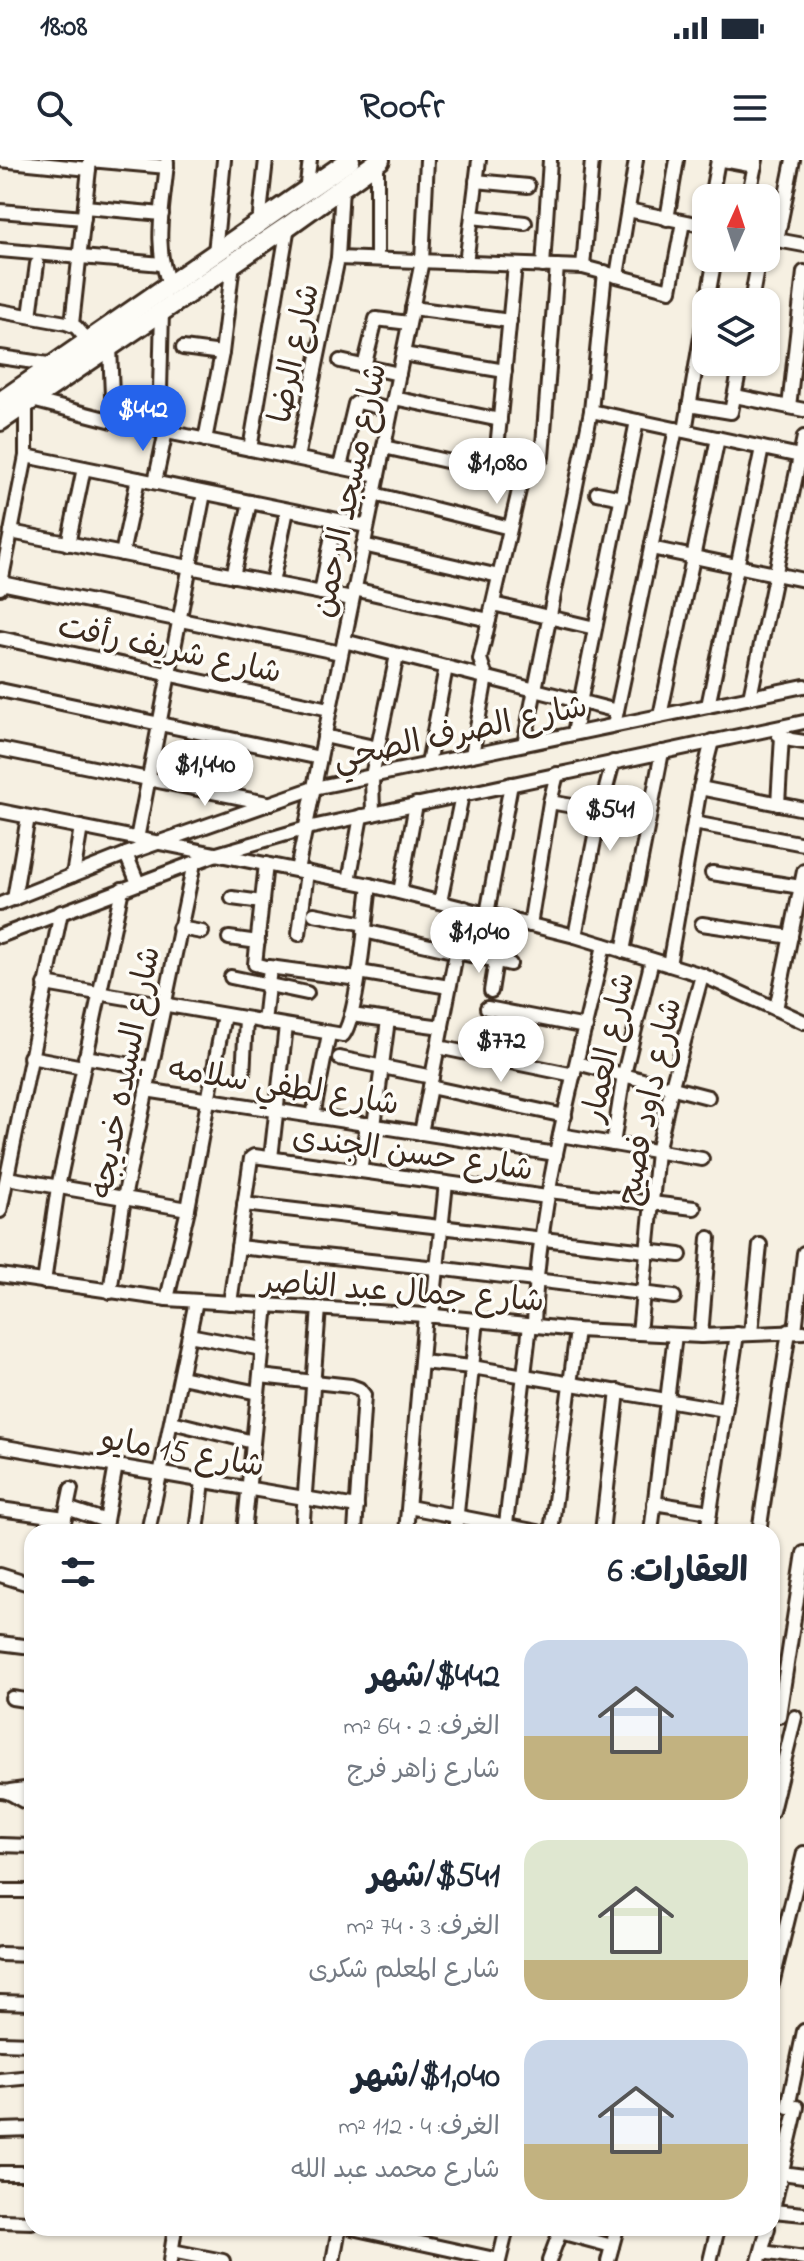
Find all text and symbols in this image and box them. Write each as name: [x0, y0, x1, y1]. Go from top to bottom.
text: 18:08: [40, 6, 88, 50]
text: Roofr: [360, 82, 444, 135]
icon: search: [32, 86, 76, 130]
icon: menu: [728, 86, 772, 130]
north arrow: [692, 184, 780, 272]
map controls: [692, 184, 780, 376]
street label: شارع الرضا: [259, 280, 334, 428]
button: layers: [692, 288, 780, 376]
street label: شارع مسجد الرحمن: [302, 359, 401, 622]
pin: $442: [96, 385, 190, 453]
text: $442: [118, 392, 168, 430]
pin: $1,080: [432, 438, 562, 506]
text: $1,080: [467, 445, 527, 483]
street label: شارع شريف رأفت: [53, 605, 285, 698]
street label: شارع الصرف الصحي: [329, 685, 592, 785]
pin: $1,440: [140, 740, 270, 808]
text: $1,440: [174, 747, 236, 785]
pin: $541: [563, 785, 657, 853]
text: $541: [585, 792, 635, 830]
pin: $1,040: [414, 907, 544, 975]
text: $1,040: [448, 914, 510, 952]
street label: شارع السيده خديجه: [80, 943, 175, 1203]
street label: شارع العمار: [571, 968, 649, 1128]
street label: شارع داود فصيح: [607, 994, 696, 1210]
pin: $772: [454, 1016, 548, 1084]
text: $772: [476, 1023, 526, 1061]
street label: شارع لطفي سلامه: [165, 1047, 402, 1131]
street label: شارع حسن الجندى: [289, 1115, 536, 1196]
street label: شارع جمال عبد الناصر: [257, 1260, 546, 1327]
street label: شارع 15 مايو: [94, 1416, 268, 1492]
text: العقارات: 6: [608, 1548, 748, 1598]
icon: filters: [56, 1550, 100, 1594]
text: $442/شهر: [367, 1653, 500, 1703]
icon: home: [588, 1672, 684, 1768]
text: الغرف: 2 · 64 m²: [343, 1709, 500, 1747]
text: شارع زاهر فرج: [347, 1752, 500, 1790]
text: $541/شهر: [368, 1853, 500, 1903]
icon: home: [588, 1872, 684, 1968]
text: الغرف: 3 · 74 m²: [346, 1909, 500, 1947]
text: شارع المعلم شكرى: [308, 1952, 500, 1990]
text: $1,040/شهر: [352, 2053, 500, 2103]
icon: home: [588, 2072, 684, 2168]
text: الغرف: 4 · 112 m²: [338, 2109, 500, 2147]
text: شارع محمد عبد الله: [291, 2152, 500, 2190]

